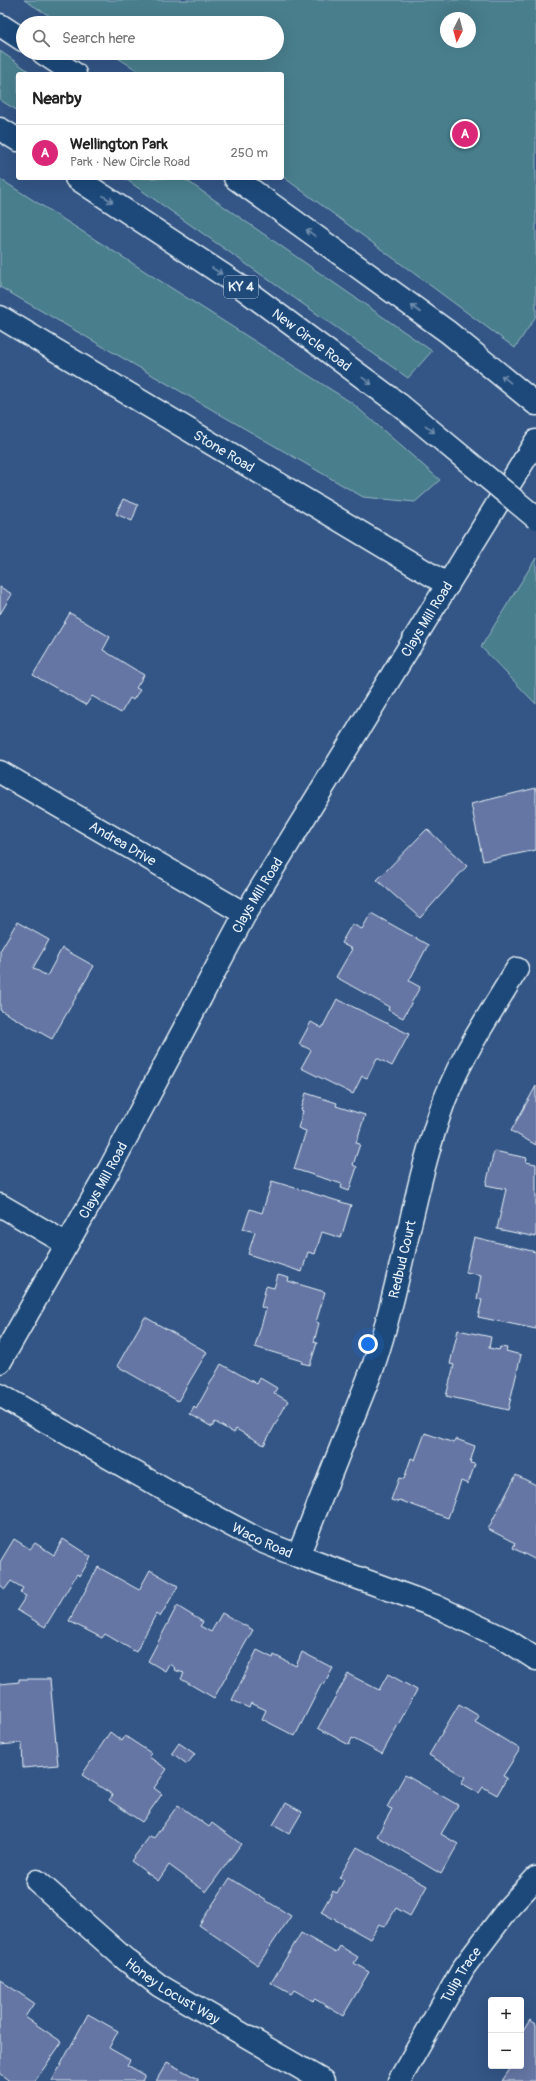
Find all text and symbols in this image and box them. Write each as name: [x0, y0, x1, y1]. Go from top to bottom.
north arrow: [440, 12, 476, 48]
search box: [16, 16, 284, 60]
icon: search: [30, 27, 52, 49]
text: Search here: [62, 29, 135, 48]
text: Nearby: [32, 88, 81, 109]
pin: A: [452, 119, 478, 149]
text: Wellington Park: [70, 135, 168, 154]
text: A: [41, 145, 49, 161]
text: 250 m: [230, 145, 268, 161]
text: Park · New Circle Road: [70, 154, 190, 170]
one-way arrow: [103, 195, 114, 204]
one-way arrow: [306, 229, 317, 237]
one-way arrow: [211, 267, 222, 275]
road number: KY 4: [224, 276, 258, 298]
street label: New Circle Road: [269, 305, 355, 375]
one-way arrow: [411, 305, 422, 313]
one-way arrow: [500, 375, 511, 384]
one-way arrow: [362, 377, 373, 385]
one-way arrow: [424, 425, 435, 434]
street label: Stone Road: [190, 426, 258, 476]
street label: Clays Mill Road: [397, 578, 456, 660]
street label: Andrea Drive: [86, 817, 160, 869]
street label: Clays Mill Road: [228, 854, 286, 936]
street label: Clays Mill Road: [75, 1139, 131, 1221]
street label: Redbud Court: [385, 1218, 419, 1300]
your location: [358, 1334, 378, 1354]
street label: Waco Road: [229, 1519, 295, 1562]
street label: Tulip Trace: [437, 1943, 485, 2006]
street label: Honey Locust Way: [122, 1954, 223, 2027]
map controls: [488, 1997, 524, 2069]
button: +: [488, 1997, 524, 2033]
button: −: [488, 2033, 524, 2069]

